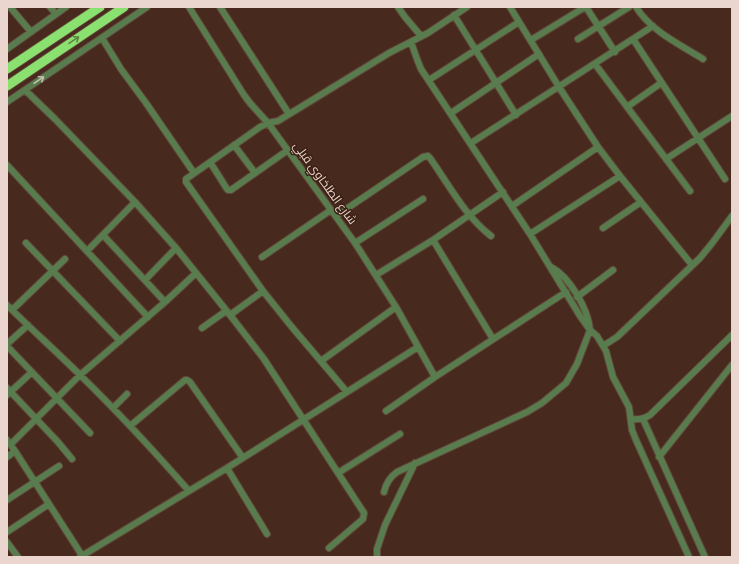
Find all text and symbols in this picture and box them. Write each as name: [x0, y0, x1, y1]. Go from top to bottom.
one-way arrow: [68, 36, 80, 44]
one-way arrow: [34, 76, 45, 84]
street label: شارع الطلخاوي قبلي: [288, 138, 361, 229]

